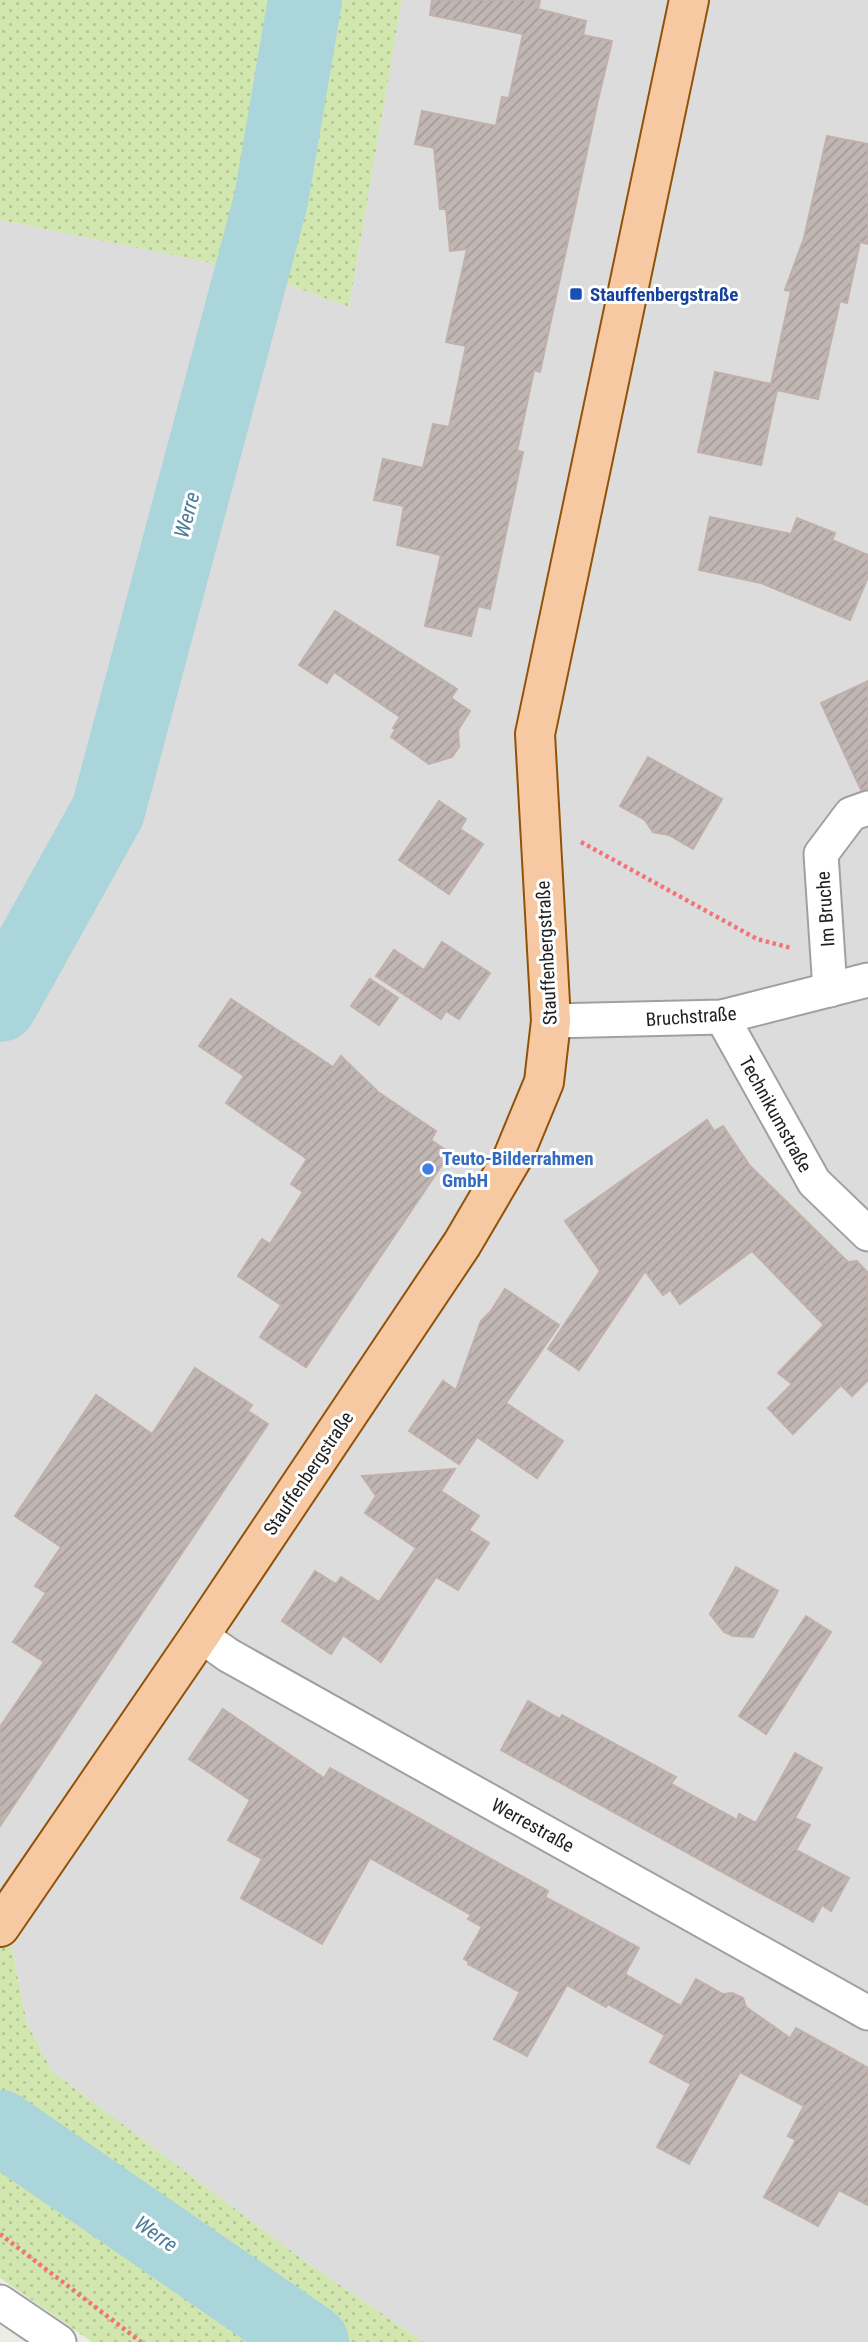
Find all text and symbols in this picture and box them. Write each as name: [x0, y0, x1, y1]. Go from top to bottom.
place label: Stauffenbergstraße: [590, 283, 738, 306]
marker: Stauffenbergstraße: [568, 286, 584, 302]
water label: Werre: [169, 489, 205, 541]
street label: Im Bruche: [811, 870, 840, 947]
street label: Stauffenbergstraße: [531, 880, 562, 1026]
street label: Bruchstraße: [645, 1002, 737, 1031]
street label: Technikumstraße: [734, 1052, 817, 1176]
place label: Teuto-Bilderrahmen GmbH: [442, 1147, 594, 1192]
marker: Teuto-Bilderrahmen GmbH: [420, 1161, 436, 1177]
street label: Stauffenbergstraße: [258, 1407, 358, 1540]
street label: Werrestraße: [487, 1793, 578, 1858]
water label: Werre: [130, 2211, 182, 2257]

